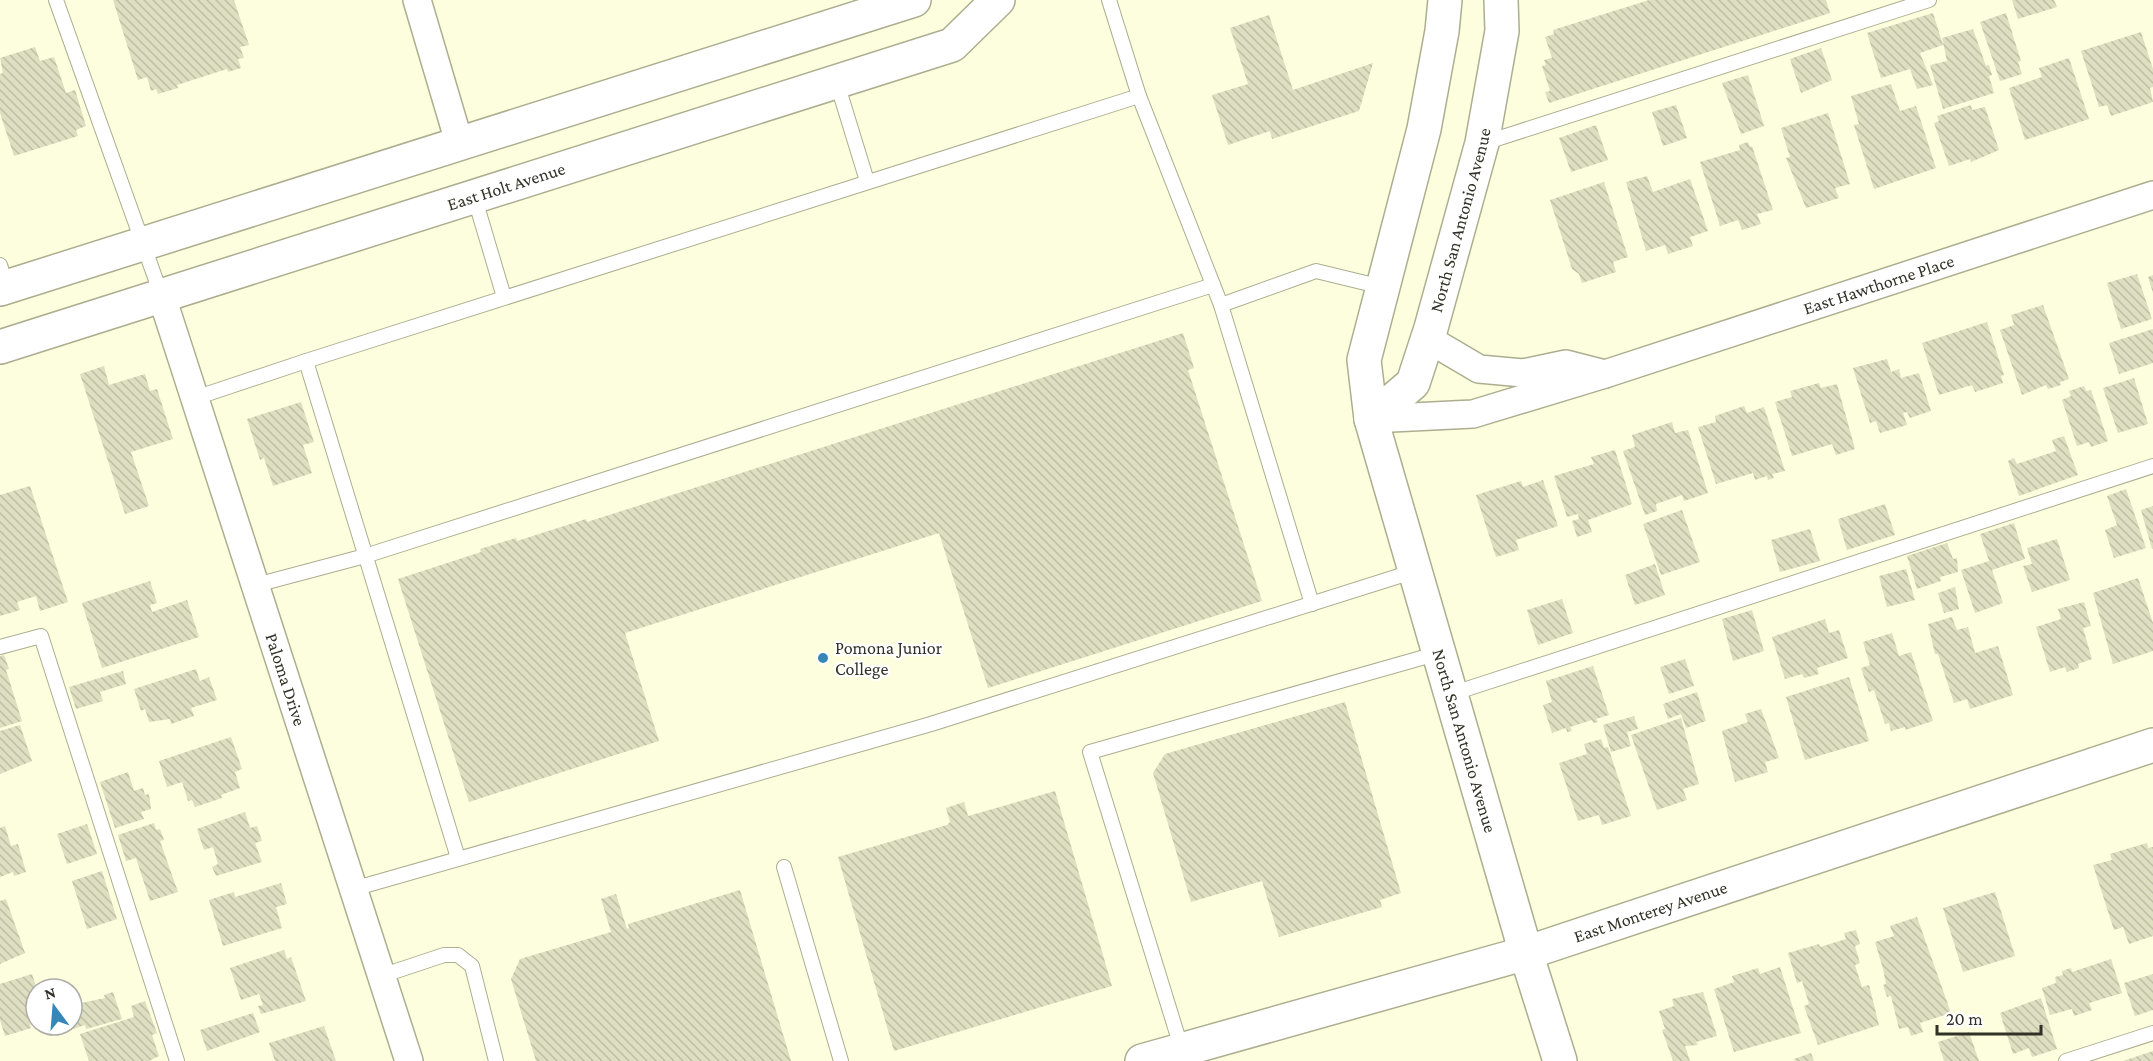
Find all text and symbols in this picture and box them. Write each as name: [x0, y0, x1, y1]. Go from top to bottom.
street label: North San Antonio Avenue: [1426, 126, 1495, 315]
street label: East Holt Avenue: [445, 158, 568, 214]
street label: East Hawthorne Place: [1801, 251, 1957, 319]
street label: Paloma Drive: [261, 631, 310, 728]
place label: Pomona Junior College: [835, 638, 943, 679]
street label: North San Antonio Avenue: [1428, 647, 1501, 835]
marker: Pomona Junior College: [816, 651, 830, 665]
street label: East Monterey Avenue: [1571, 877, 1730, 946]
north arrow: [24, 977, 84, 1037]
text: N: [42, 983, 58, 1003]
scale bar: [1937, 998, 2040, 1036]
text: 20 m: [1946, 1009, 1983, 1029]

